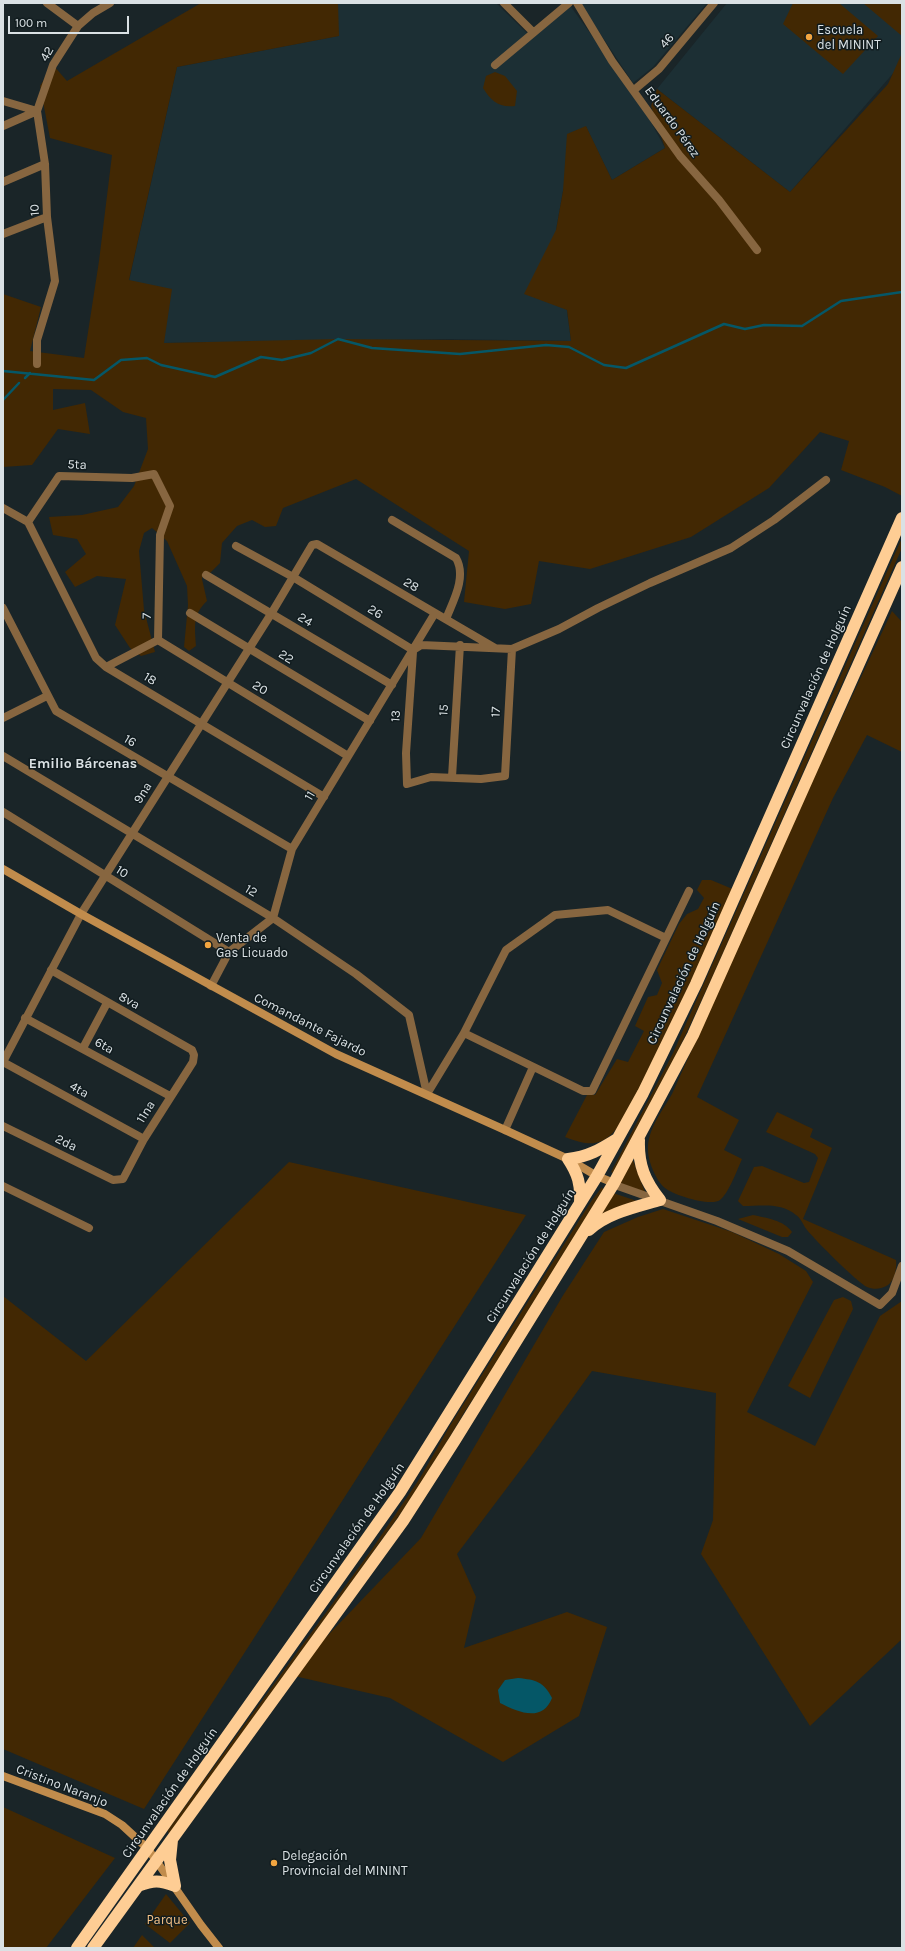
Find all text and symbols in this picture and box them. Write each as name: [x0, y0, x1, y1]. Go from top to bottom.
scale bar: [10, 8, 131, 34]
text: 100 m: [15, 16, 47, 30]
place label: Escuela del MININT: [817, 22, 881, 53]
street label: 46: [656, 30, 678, 52]
marker: Escuela del MININT: [804, 32, 814, 42]
street label: 42: [37, 44, 57, 64]
street label: Eduardo Pérez: [641, 83, 703, 161]
street label: 10: [27, 204, 43, 216]
street label: 5ta: [67, 457, 87, 473]
street label: 28: [400, 574, 422, 596]
street label: 26: [365, 601, 385, 623]
street label: Circunvalación de Holguín: [777, 603, 855, 751]
street label: 24: [295, 610, 315, 630]
street label: 7: [139, 613, 155, 619]
street label: 22: [276, 646, 296, 668]
street label: 18: [141, 669, 159, 689]
street label: 20: [249, 677, 271, 699]
street label: 15: [436, 704, 452, 716]
street label: 17: [488, 706, 504, 718]
street label: 13: [388, 709, 404, 723]
street label: 16: [121, 731, 139, 751]
district label: Emilio Bárcenas: [29, 756, 137, 772]
street label: 9na: [130, 779, 156, 807]
street label: 11: [301, 788, 319, 804]
street label: 10: [113, 862, 131, 882]
street label: 12: [242, 881, 260, 901]
street label: Circunvalación de Holguín: [644, 899, 724, 1047]
place label: Venta de Gas Licuado: [216, 930, 288, 961]
marker: Venta de Gas Licuado: [203, 940, 213, 950]
street label: 8va: [116, 989, 142, 1013]
street label: Comandante Fajardo: [251, 990, 369, 1060]
street label: 6ta: [92, 1034, 116, 1058]
street label: 4ta: [67, 1078, 91, 1102]
street label: 11na: [133, 1098, 159, 1126]
street label: 2da: [53, 1131, 79, 1155]
street label: Circunvalación de Holguín: [483, 1186, 579, 1326]
street label: Circunvalación de Holguín: [306, 1460, 408, 1596]
street label: Circunvalación de Holguín: [119, 1725, 221, 1861]
street label: Cristino Naranjo: [14, 1761, 110, 1811]
place label: Delegación Provincial del MININT: [282, 1848, 407, 1879]
marker: Delegación Provincial del MININT: [269, 1858, 279, 1868]
park label: Parque: [146, 1912, 188, 1928]

